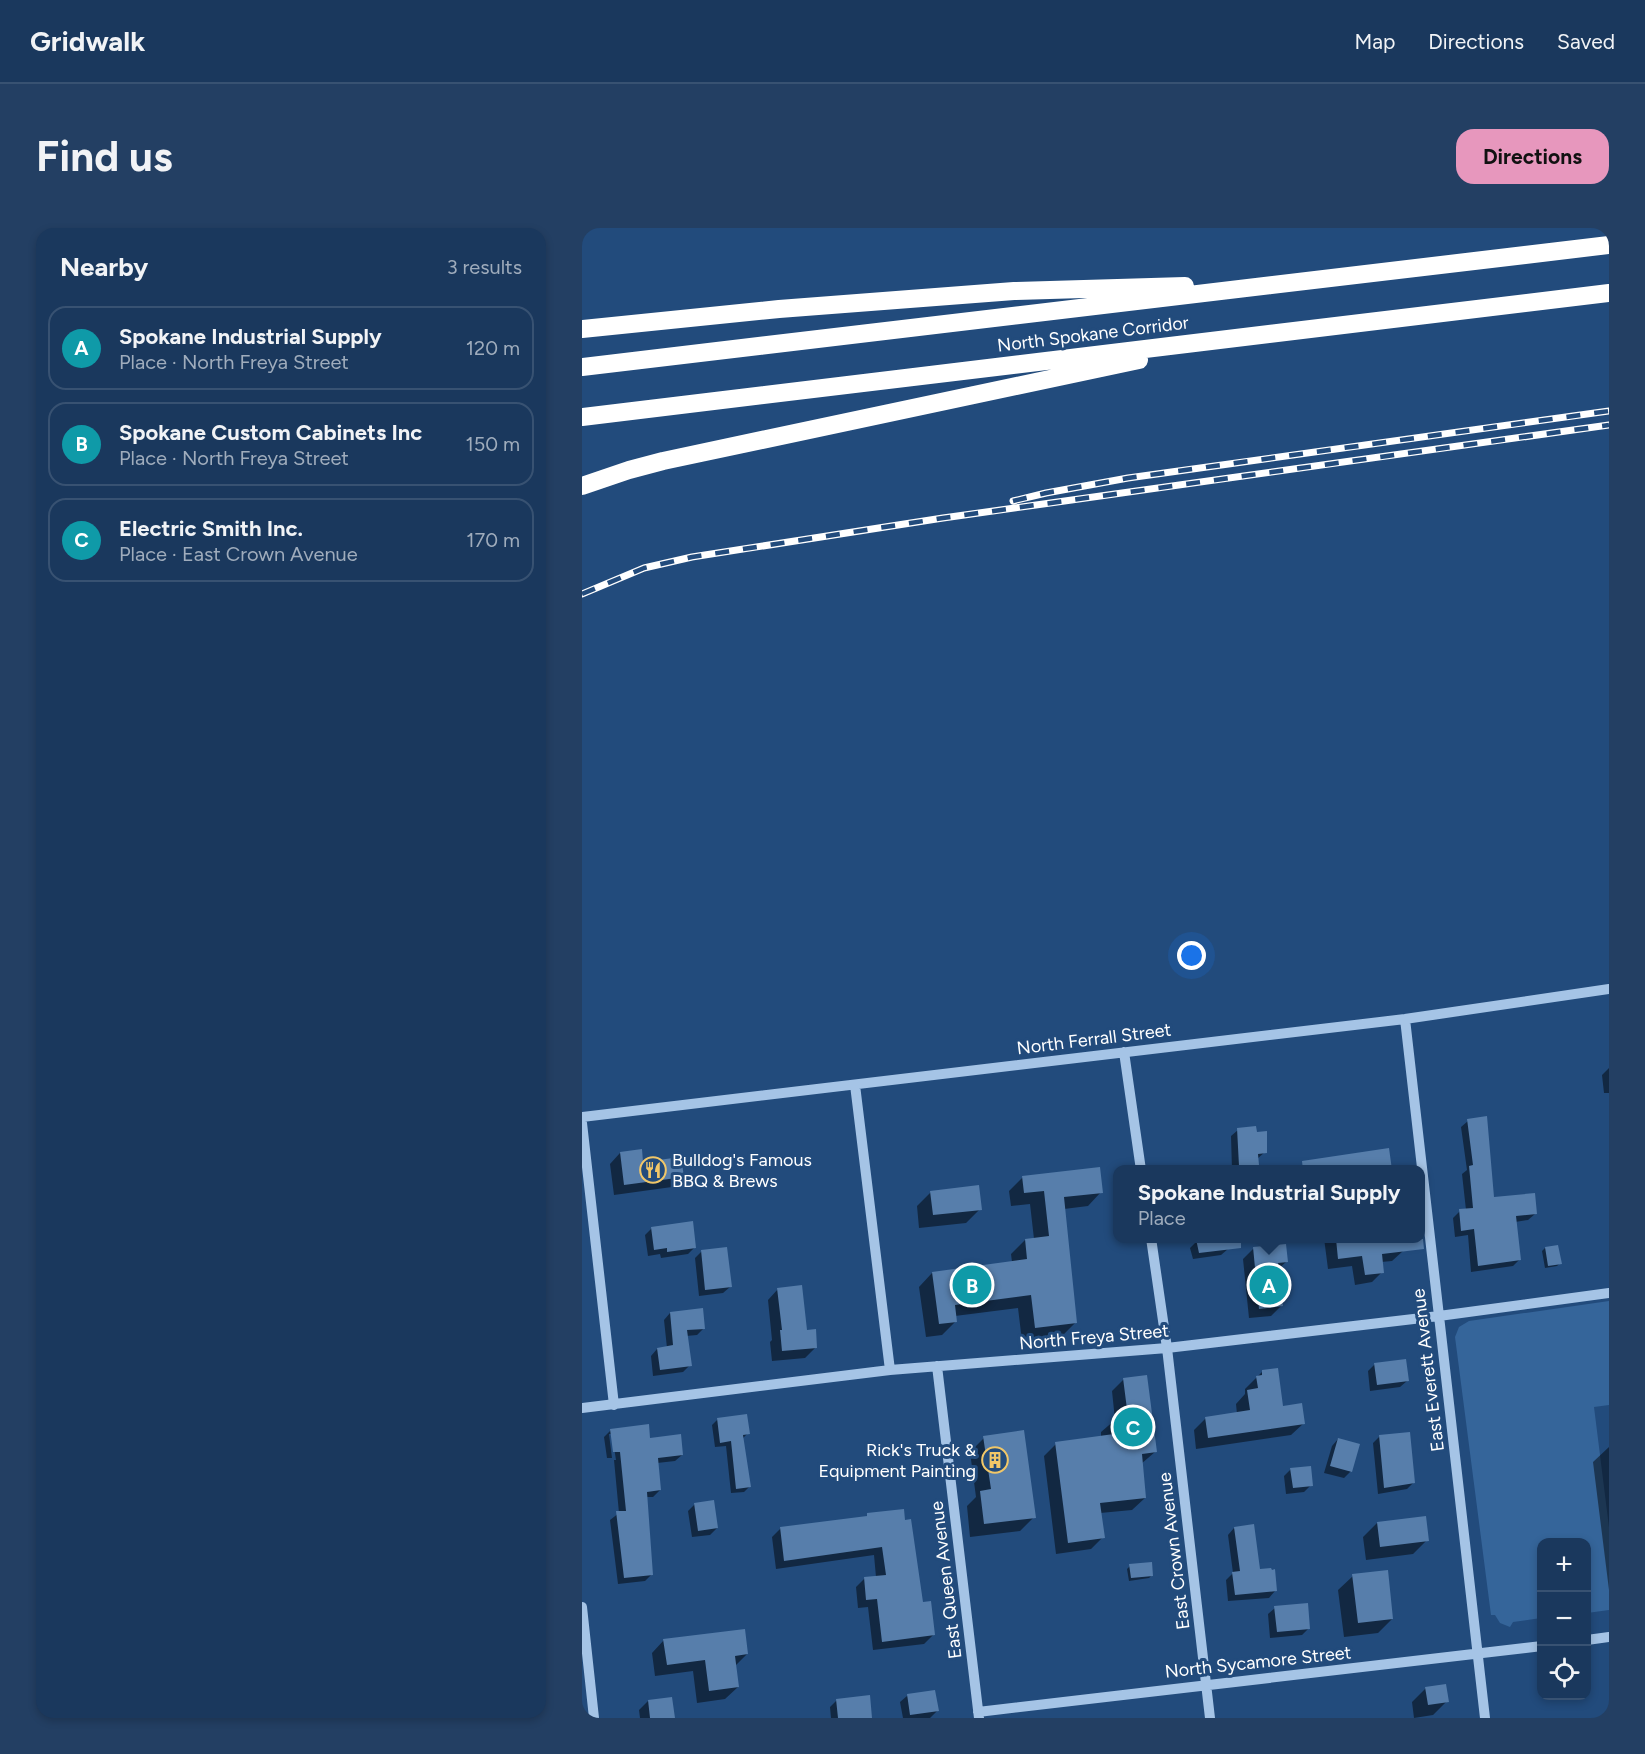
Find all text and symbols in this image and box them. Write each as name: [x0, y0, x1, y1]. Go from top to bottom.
text: Gridwalk: [30, 24, 145, 58]
text: Map: [1354, 29, 1395, 54]
text: Directions: [1428, 29, 1524, 54]
text: Saved: [1557, 29, 1615, 54]
button: Directions: [1456, 129, 1609, 184]
text: Find us: [36, 131, 173, 182]
text: Nearby: [60, 251, 148, 283]
text: 3 results: [447, 255, 522, 279]
street label: North Spokane Corridor: [996, 311, 1190, 357]
text: Spokane Industrial Supply: [119, 323, 382, 350]
text: A: [74, 336, 89, 360]
text: 120 m: [466, 336, 520, 360]
text: Place · North Freya Street: [119, 350, 349, 374]
text: Spokane Custom Cabinets Inc: [119, 419, 422, 446]
text: B: [75, 432, 88, 456]
text: 150 m: [465, 432, 520, 456]
text: Place · North Freya Street: [119, 446, 349, 470]
text: Electric Smith Inc.: [119, 515, 303, 542]
text: C: [74, 528, 89, 552]
text: 170 m: [466, 528, 520, 552]
text: Place · East Crown Avenue: [119, 542, 358, 566]
your location: [1177, 941, 1206, 970]
street label: North Ferrall Street: [1016, 1019, 1173, 1059]
place label: Bulldog's Famous BBQ & Brews: [672, 1149, 812, 1192]
restaurant icon: Bulldog's Famous BBQ & Brews: [638, 1155, 668, 1185]
popup: [1113, 1165, 1425, 1243]
text: Spokane Industrial Supply: [1138, 1179, 1400, 1206]
text: Place: [1138, 1206, 1186, 1230]
pin: B: [952, 1262, 992, 1308]
pin: A: [1250, 1262, 1288, 1308]
street label: East Everett Avenue: [1407, 1287, 1449, 1453]
street label: North Freya Street: [1018, 1319, 1170, 1355]
pin: C: [1114, 1404, 1152, 1450]
place label: Rick's Truck & Equipment Painting: [818, 1439, 976, 1482]
building icon: Rick's Truck & Equipment Painting: [980, 1445, 1010, 1475]
street label: East Crown Avenue: [1153, 1471, 1195, 1631]
street label: East Queen Avenue: [925, 1500, 967, 1660]
map controls: [1537, 1538, 1591, 1700]
button: +: [1537, 1538, 1591, 1592]
button: −: [1537, 1592, 1591, 1646]
street label: North Sycamore Street: [1164, 1641, 1353, 1683]
button: locate: [1537, 1646, 1591, 1700]

